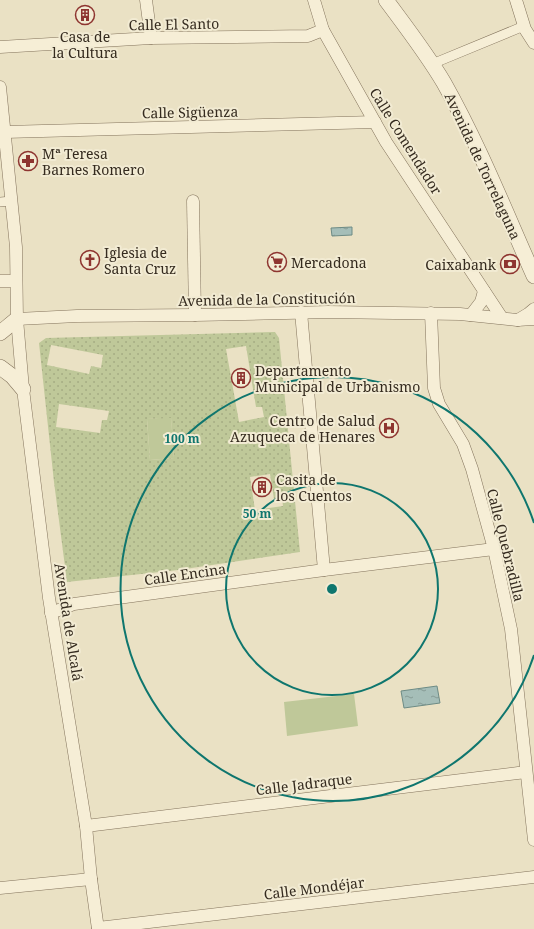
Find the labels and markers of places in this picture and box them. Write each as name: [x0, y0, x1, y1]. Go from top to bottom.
building icon: Casa de la Cultura: [74, 4, 96, 26]
place label: Casa de la Cultura: [52, 27, 118, 62]
place label: Mª Teresa Barnes Romero: [42, 144, 145, 179]
pharmacy icon: Mª Teresa Barnes Romero: [17, 150, 39, 172]
place label: Iglesia de Santa Cruz: [104, 243, 176, 278]
church icon: Iglesia de Santa Cruz: [79, 249, 101, 271]
supermarket icon: Mercadona: [266, 251, 288, 273]
place label: Mercadona: [291, 253, 367, 272]
bank icon: Caixabank: [499, 253, 521, 275]
place label: Caixabank: [425, 255, 497, 274]
place label: Departamento Municipal de Urbanismo: [255, 361, 420, 396]
building icon: Departamento Municipal de Urbanismo: [230, 367, 252, 389]
place label: Centro de Salud Azuqueca de Henares: [230, 411, 375, 446]
hospital icon: Centro de Salud Azuqueca de Henares: [378, 417, 400, 439]
place label: Casita de los Cuentos: [276, 470, 352, 505]
building icon: Casita de los Cuentos: [251, 476, 273, 498]
centre of rings: [325, 582, 339, 596]

